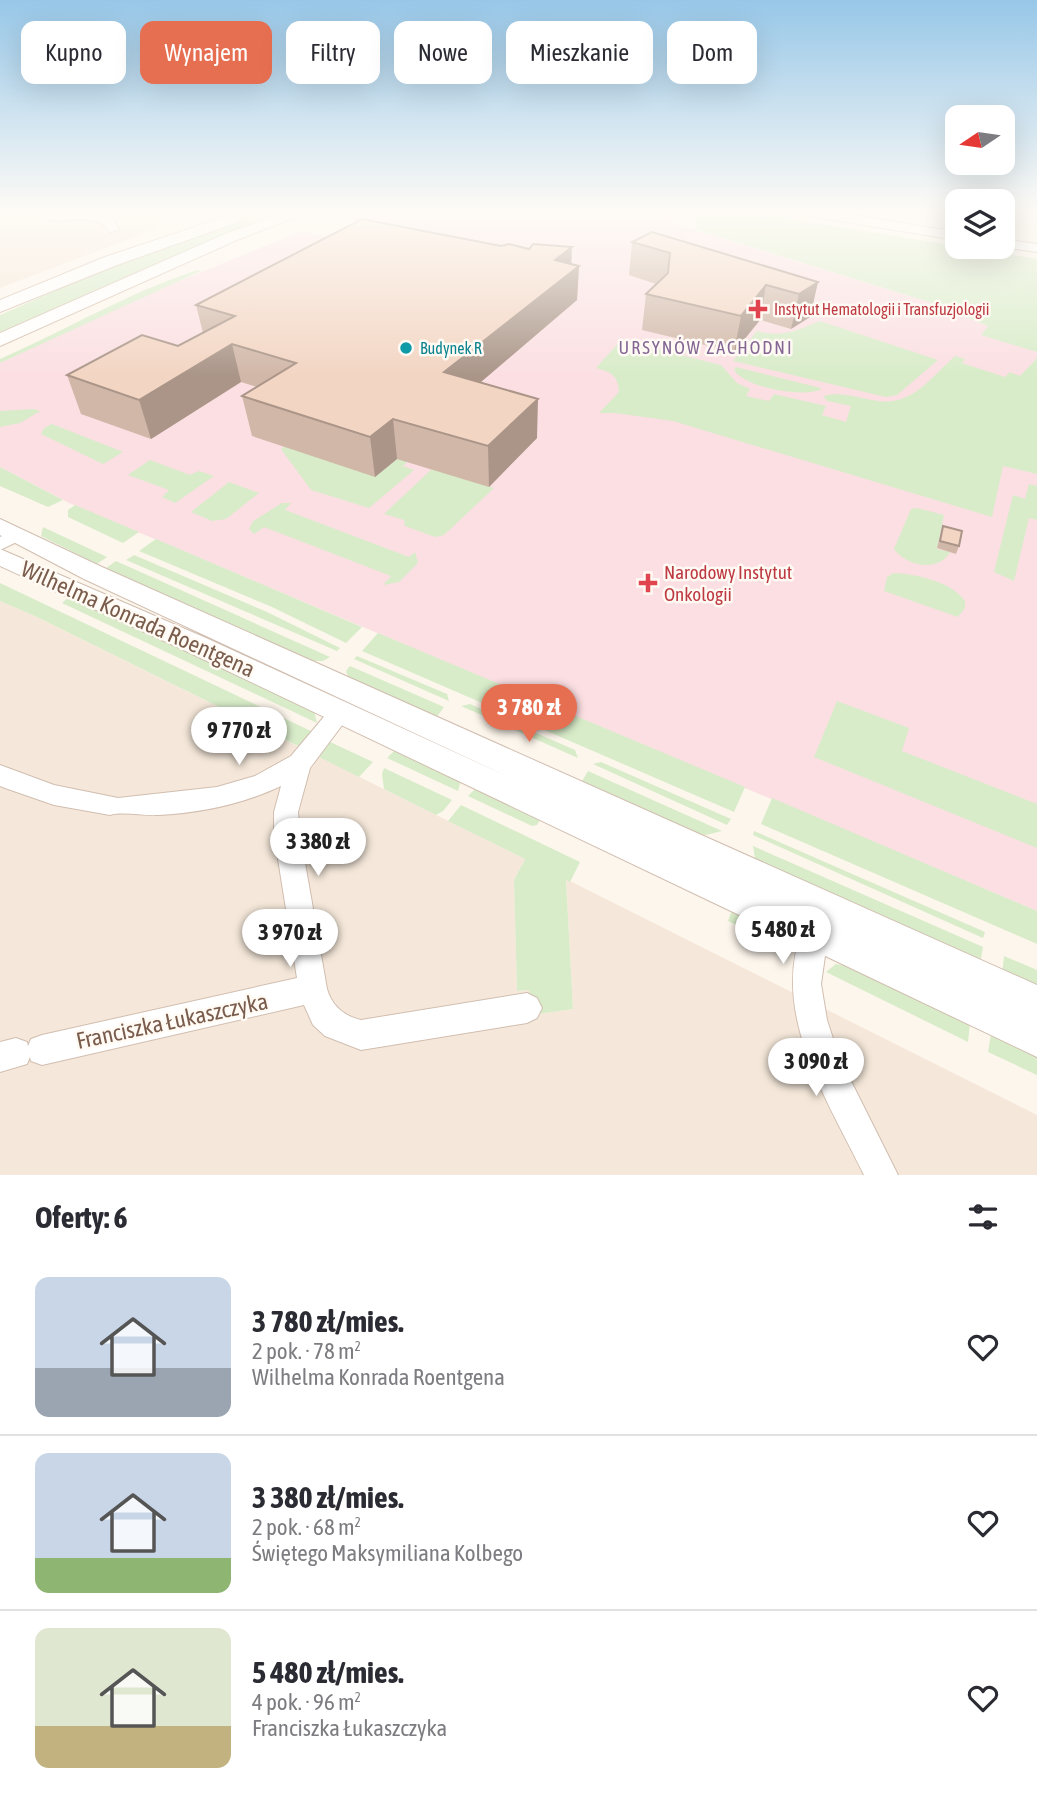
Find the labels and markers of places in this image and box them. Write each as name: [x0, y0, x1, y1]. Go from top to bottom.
marker: Instytut Hematologii i Transfuzjologii: [748, 299, 768, 319]
place label: Instytut Hematologii i Transfuzjologii: [774, 300, 989, 319]
place label: Budynek R: [420, 339, 482, 358]
marker: Budynek R: [398, 340, 414, 356]
place label: Narodowy Instytut Onkologii: [664, 561, 792, 605]
marker: Narodowy Instytut Onkologii: [638, 573, 658, 593]
pin: 3 780 zł: [457, 684, 601, 744]
pin: 9 770 zł: [167, 708, 311, 767]
pin: 3 380 zł: [246, 818, 390, 878]
pin: 5 480 zł: [711, 906, 855, 966]
pin: 3 970 zł: [218, 909, 362, 969]
pin: 3 090 zł: [744, 1038, 888, 1098]

